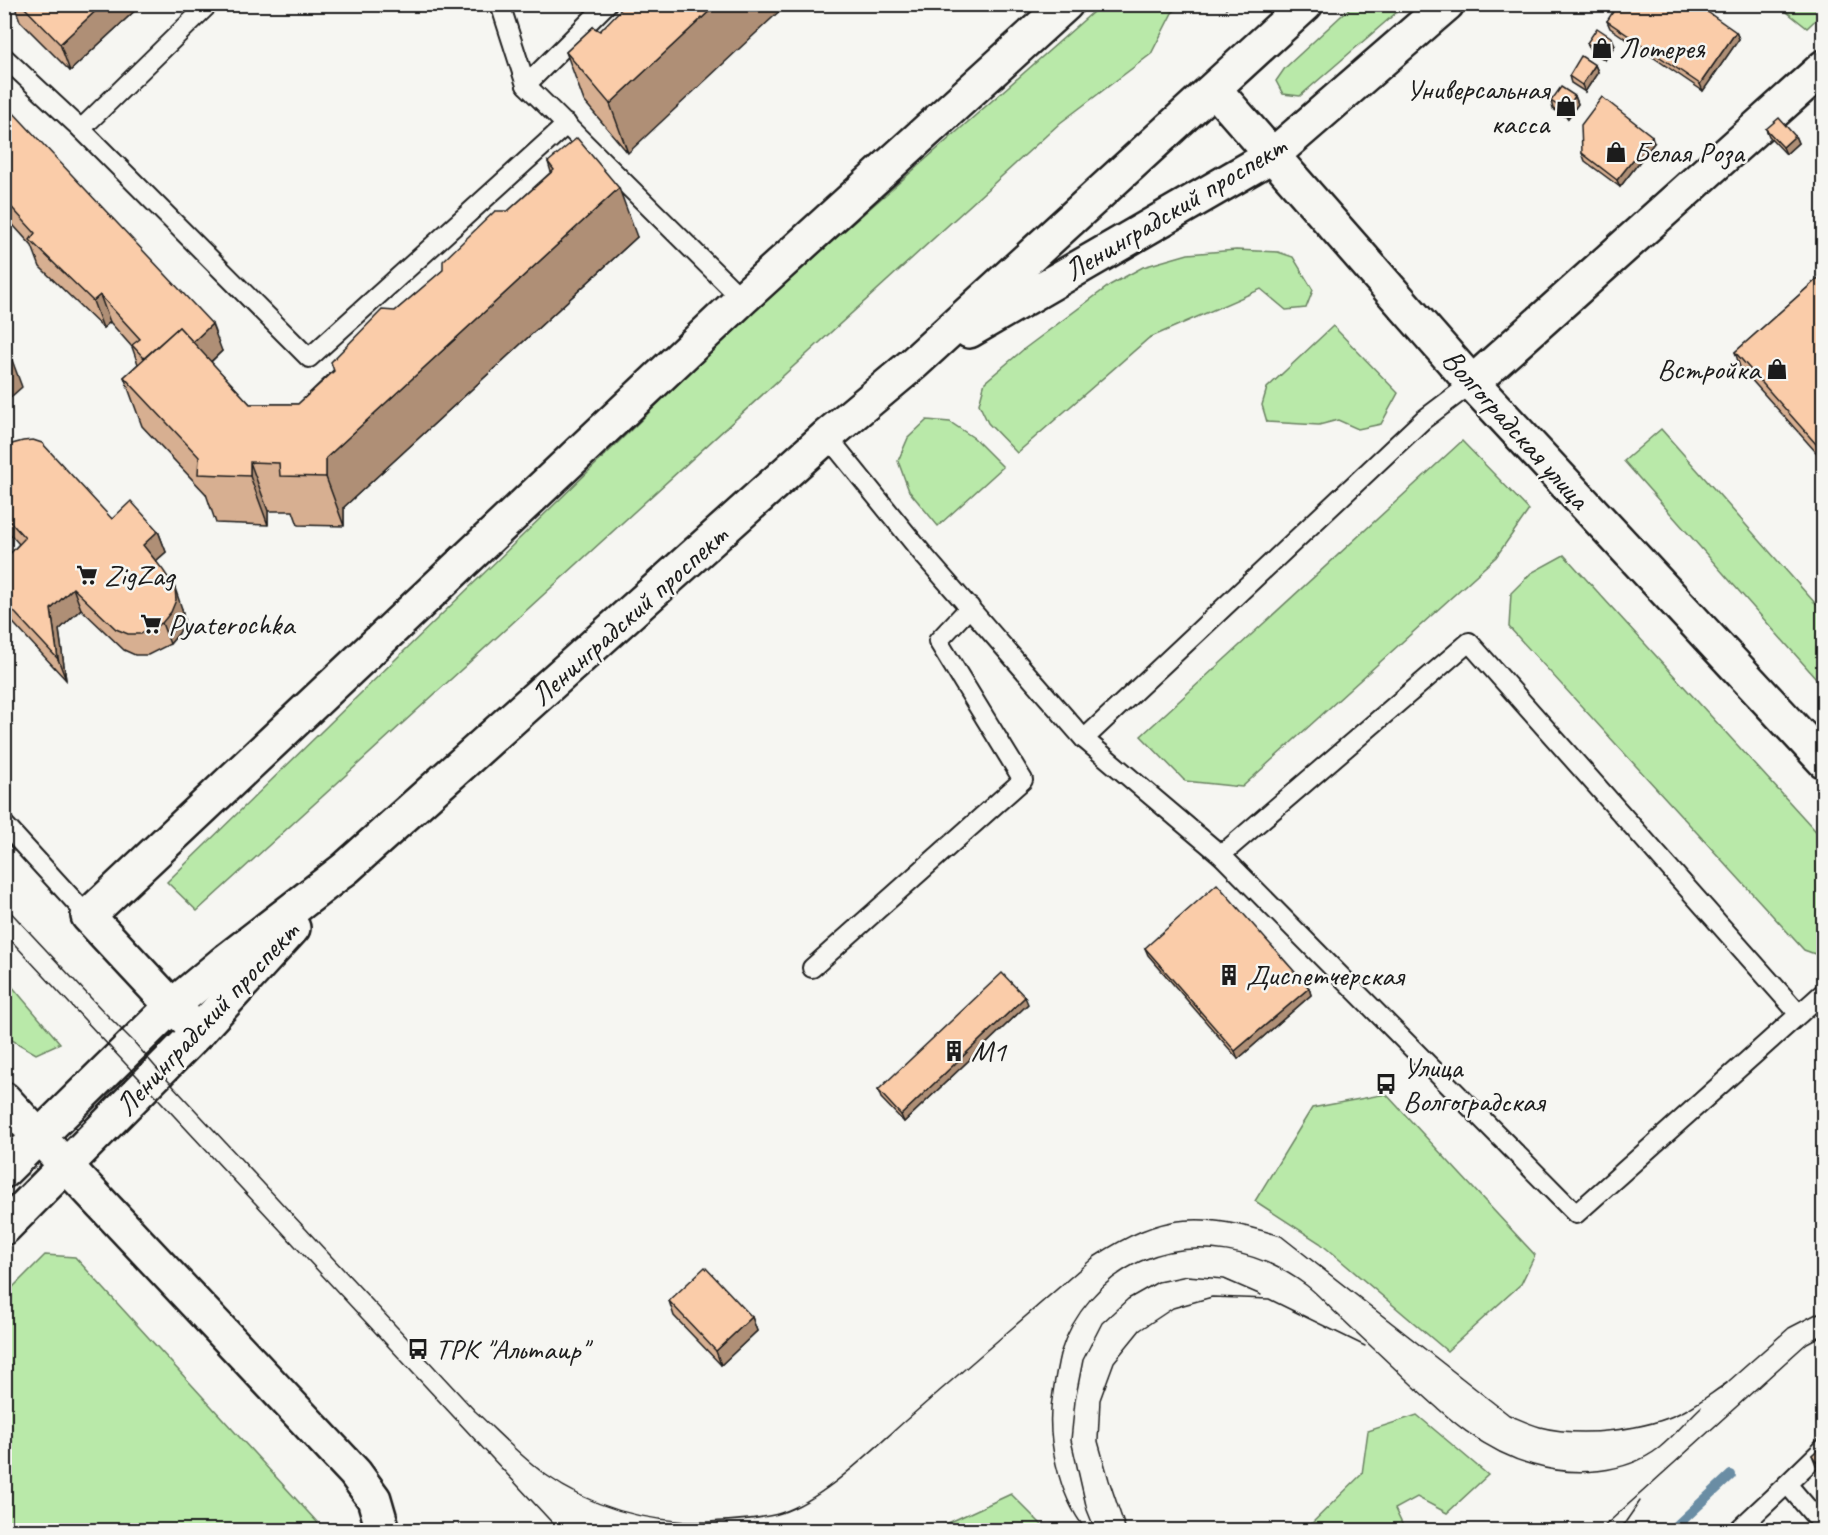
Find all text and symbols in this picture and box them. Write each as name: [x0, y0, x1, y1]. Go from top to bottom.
place label: Лотерея: [1619, 29, 1706, 67]
shop icon: Лотерея: [1590, 36, 1614, 60]
place label: Универсальная касса: [1406, 70, 1552, 142]
shop icon: Универсальная касса: [1554, 94, 1578, 118]
street label: Ленинградский проспект: [1057, 126, 1294, 289]
place label: Белая Роза: [1633, 133, 1746, 171]
shop icon: Белая Роза: [1604, 140, 1628, 164]
street label: Волгоградская улица: [1434, 341, 1599, 519]
place label: Встройка: [1657, 350, 1762, 388]
shop icon: Встройка: [1765, 357, 1789, 381]
street label: Ленинградский проспект: [522, 515, 737, 714]
place label: ZigZag: [104, 556, 177, 594]
supermarket icon: ZigZag: [75, 563, 99, 587]
place label: Pyaterochka: [168, 605, 296, 643]
supermarket icon: Pyaterochka: [139, 612, 163, 636]
street label: Ленинградский проспект: [107, 912, 308, 1124]
place label: Диспетчерская: [1246, 956, 1406, 994]
building icon: Диспетчерская: [1217, 963, 1241, 987]
place label: М1: [971, 1032, 1008, 1070]
building icon: М1: [942, 1039, 966, 1063]
place label: Улица Волгоградская: [1403, 1048, 1547, 1120]
bus stop icon: Улица Волгоградская: [1374, 1072, 1398, 1096]
place label: ТРК "Альтаир": [435, 1330, 593, 1368]
bus stop icon: ТРК "Альтаир": [406, 1337, 430, 1361]

